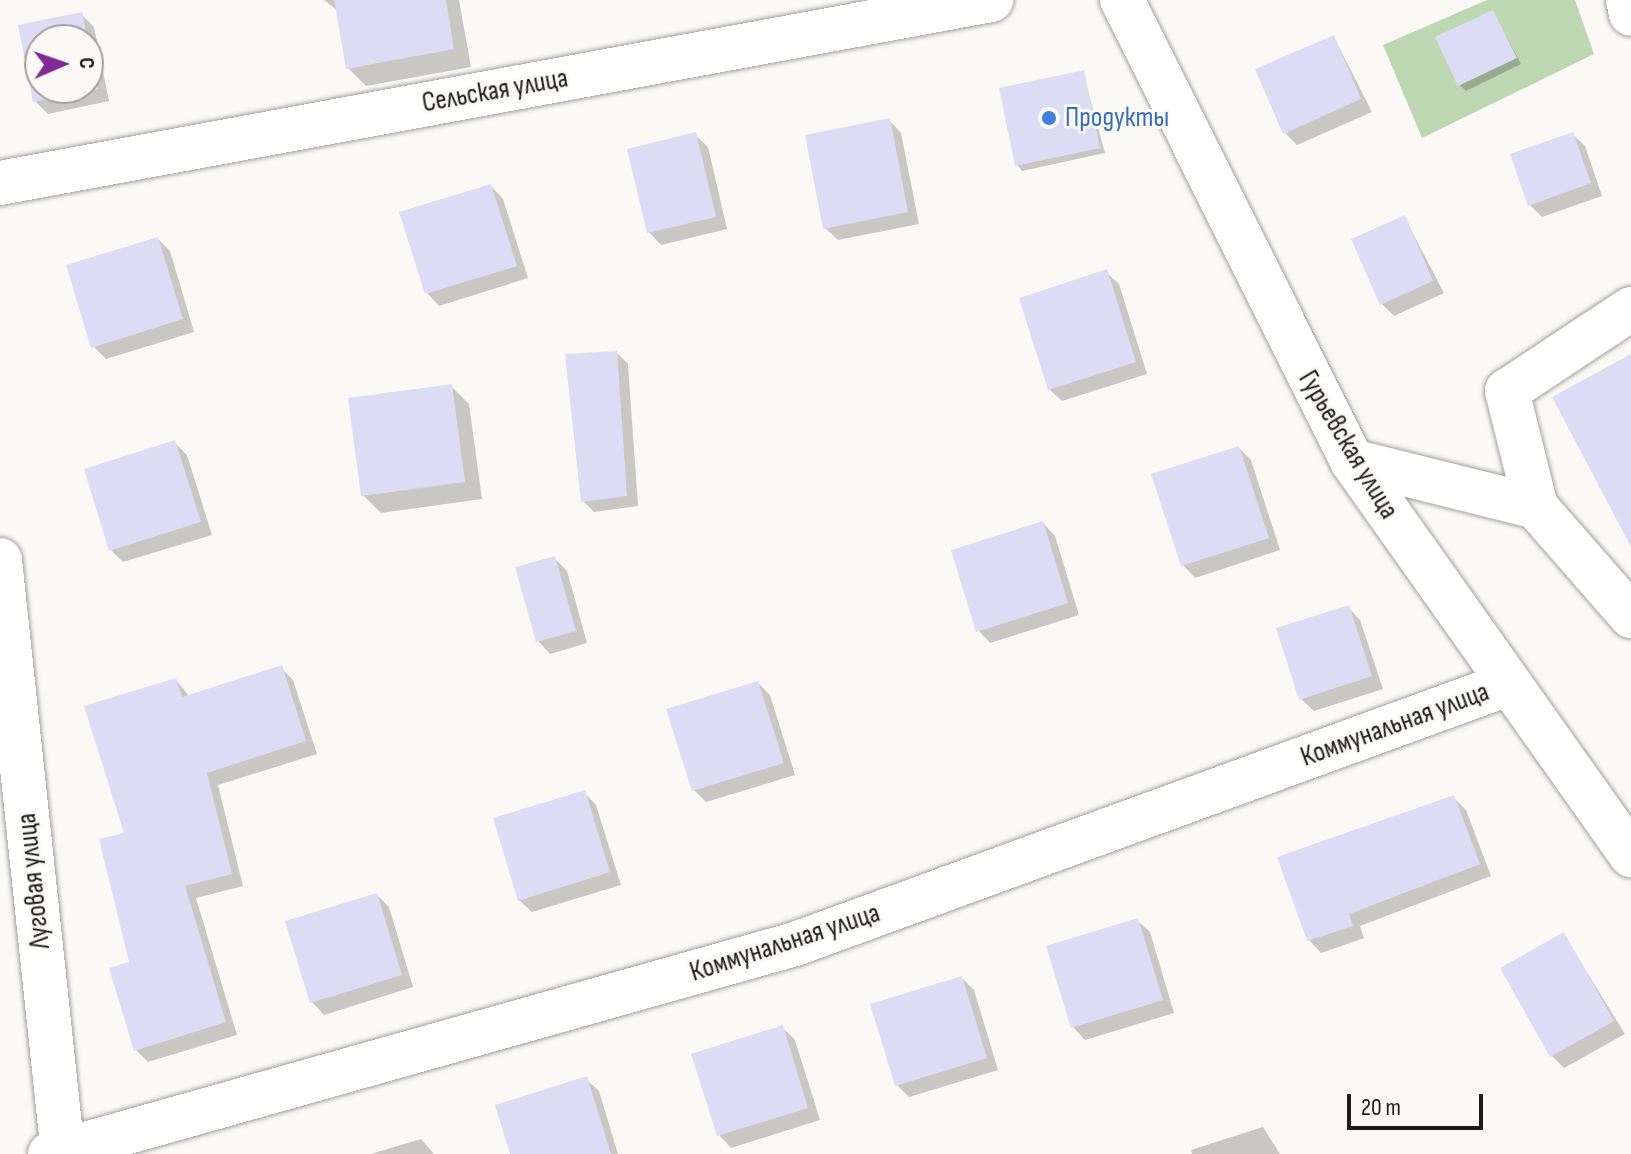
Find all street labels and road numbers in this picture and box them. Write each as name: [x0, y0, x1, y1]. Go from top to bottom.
street label: Сельская улица: [419, 62, 571, 120]
street label: Гурьевская улица: [1291, 365, 1405, 525]
street label: Коммунальная улица: [1296, 675, 1494, 775]
street label: Луговая улица: [10, 811, 58, 951]
street label: Коммунальная улица: [686, 896, 884, 990]

